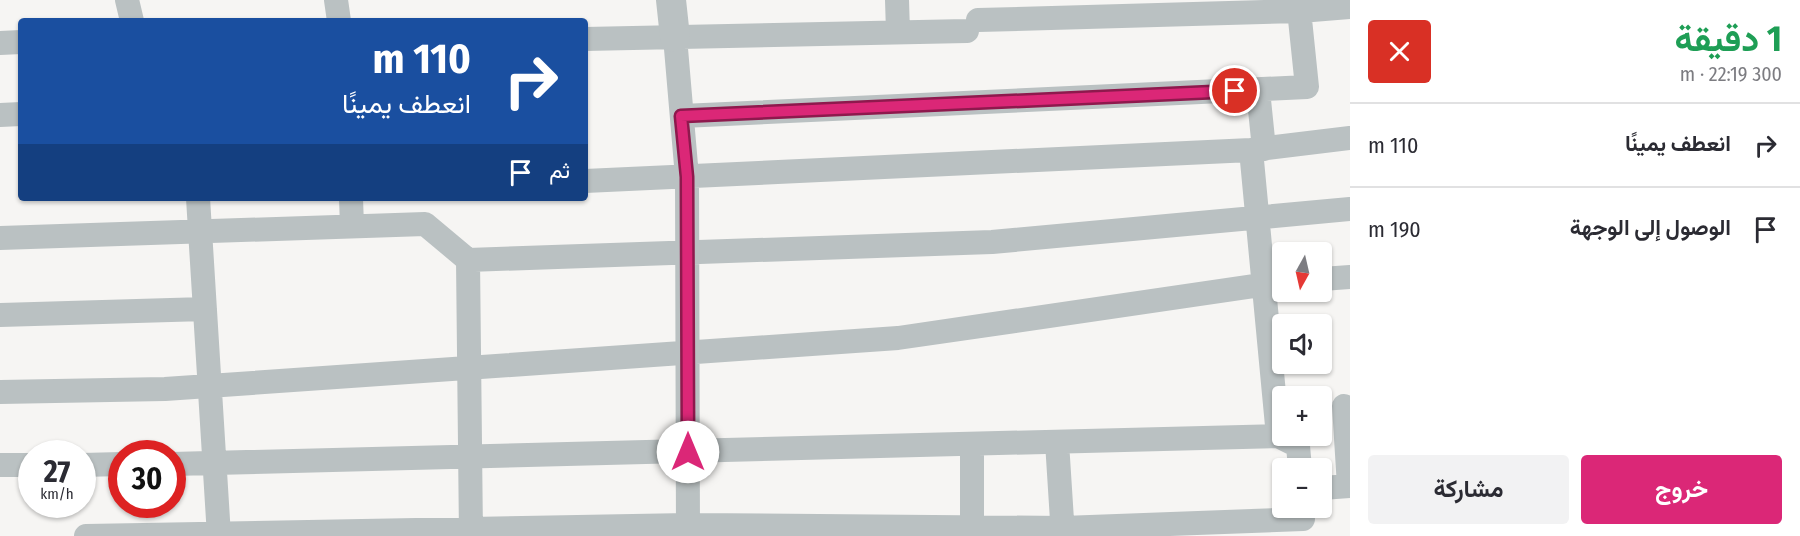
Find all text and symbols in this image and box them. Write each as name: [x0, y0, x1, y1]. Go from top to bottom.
text: 1 دقيقة: [1674, 17, 1782, 61]
button: close: [1368, 20, 1431, 83]
text: 110 m: [372, 34, 471, 84]
icon: right: [492, 42, 570, 120]
text: 300 m · 22:19: [1680, 62, 1782, 86]
pin: [1209, 65, 1260, 116]
icon: arrive: [1218, 74, 1251, 107]
text: انعطف يمينًا: [342, 88, 471, 120]
icon: right: [1749, 129, 1782, 162]
text: انعطف يمينًا: [1625, 130, 1731, 157]
text: 110 m: [1368, 132, 1418, 159]
icon: arrive: [504, 156, 537, 189]
text: ثم: [549, 157, 570, 184]
icon: arrive: [1749, 213, 1782, 246]
text: الوصول إلى الوجهة: [1570, 214, 1731, 241]
text: 190 m: [1368, 216, 1421, 243]
north arrow: [1272, 242, 1332, 302]
map controls: [1272, 242, 1332, 518]
button: sound: [1272, 314, 1332, 374]
button: +: [1272, 386, 1332, 446]
position arrow: [656, 420, 720, 484]
speed limit sign: 30: [108, 440, 186, 518]
text: 27: [44, 454, 70, 490]
button: مشاركة: [1368, 455, 1569, 524]
button: خروج: [1581, 455, 1782, 524]
button: −: [1272, 458, 1332, 518]
text: km/h: [40, 485, 74, 503]

